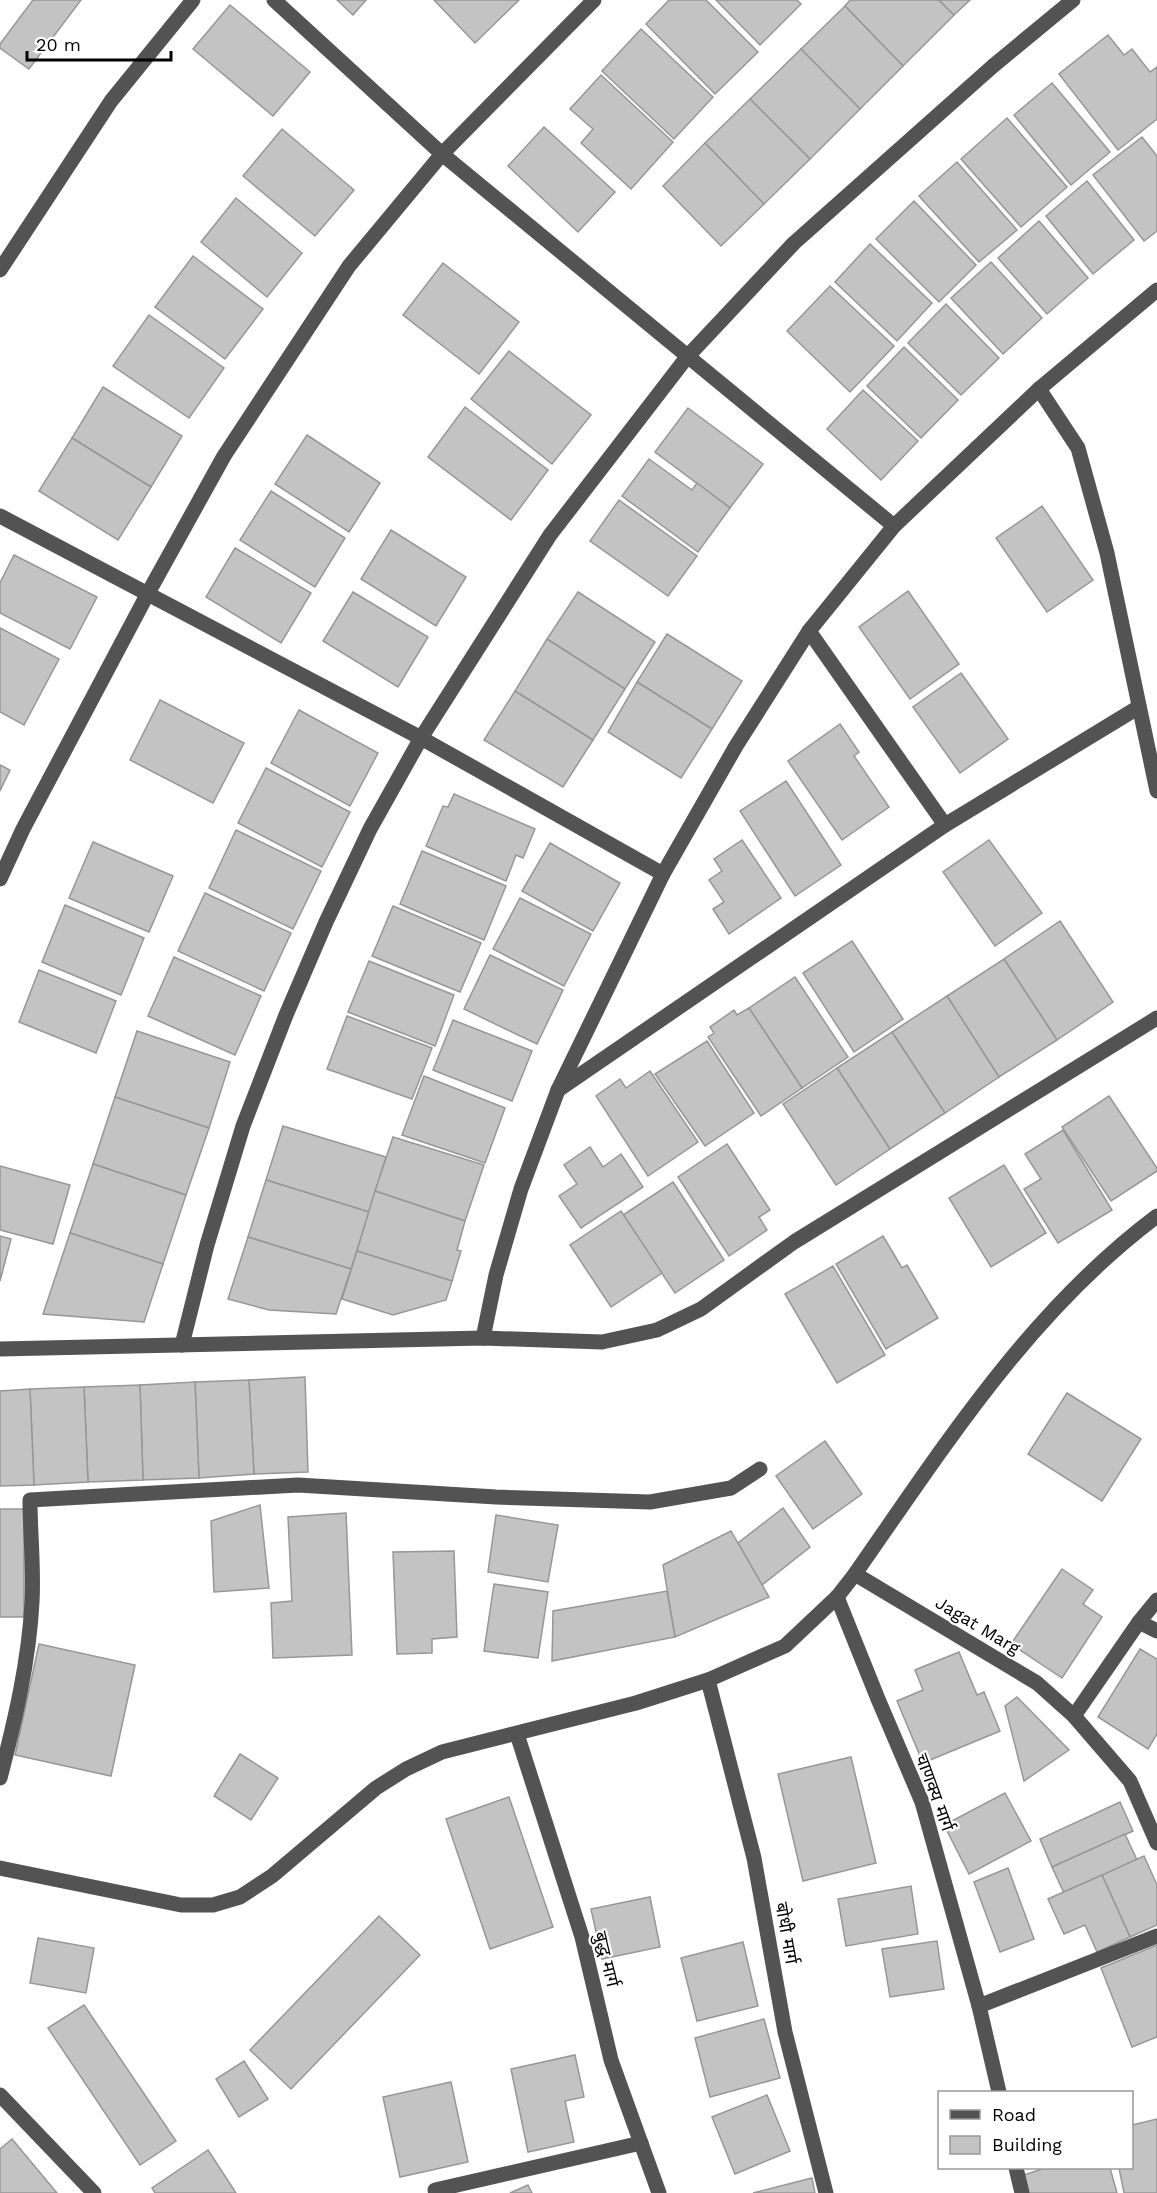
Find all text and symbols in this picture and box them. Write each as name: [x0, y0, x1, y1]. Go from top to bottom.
scale bar: [27, 24, 171, 62]
text: 20 m: [36, 34, 81, 55]
street label: Jagat Marg: [932, 1592, 1025, 1659]
street label: चाणक्य मार्ग: [911, 1750, 959, 1835]
street label: बोधी मार्ग: [771, 1900, 803, 1967]
street label: बुद्ध मार्ग: [588, 1929, 624, 1990]
legend: [938, 2091, 1133, 2169]
text: Road: [992, 2104, 1036, 2125]
text: Building: [992, 2134, 1062, 2155]

